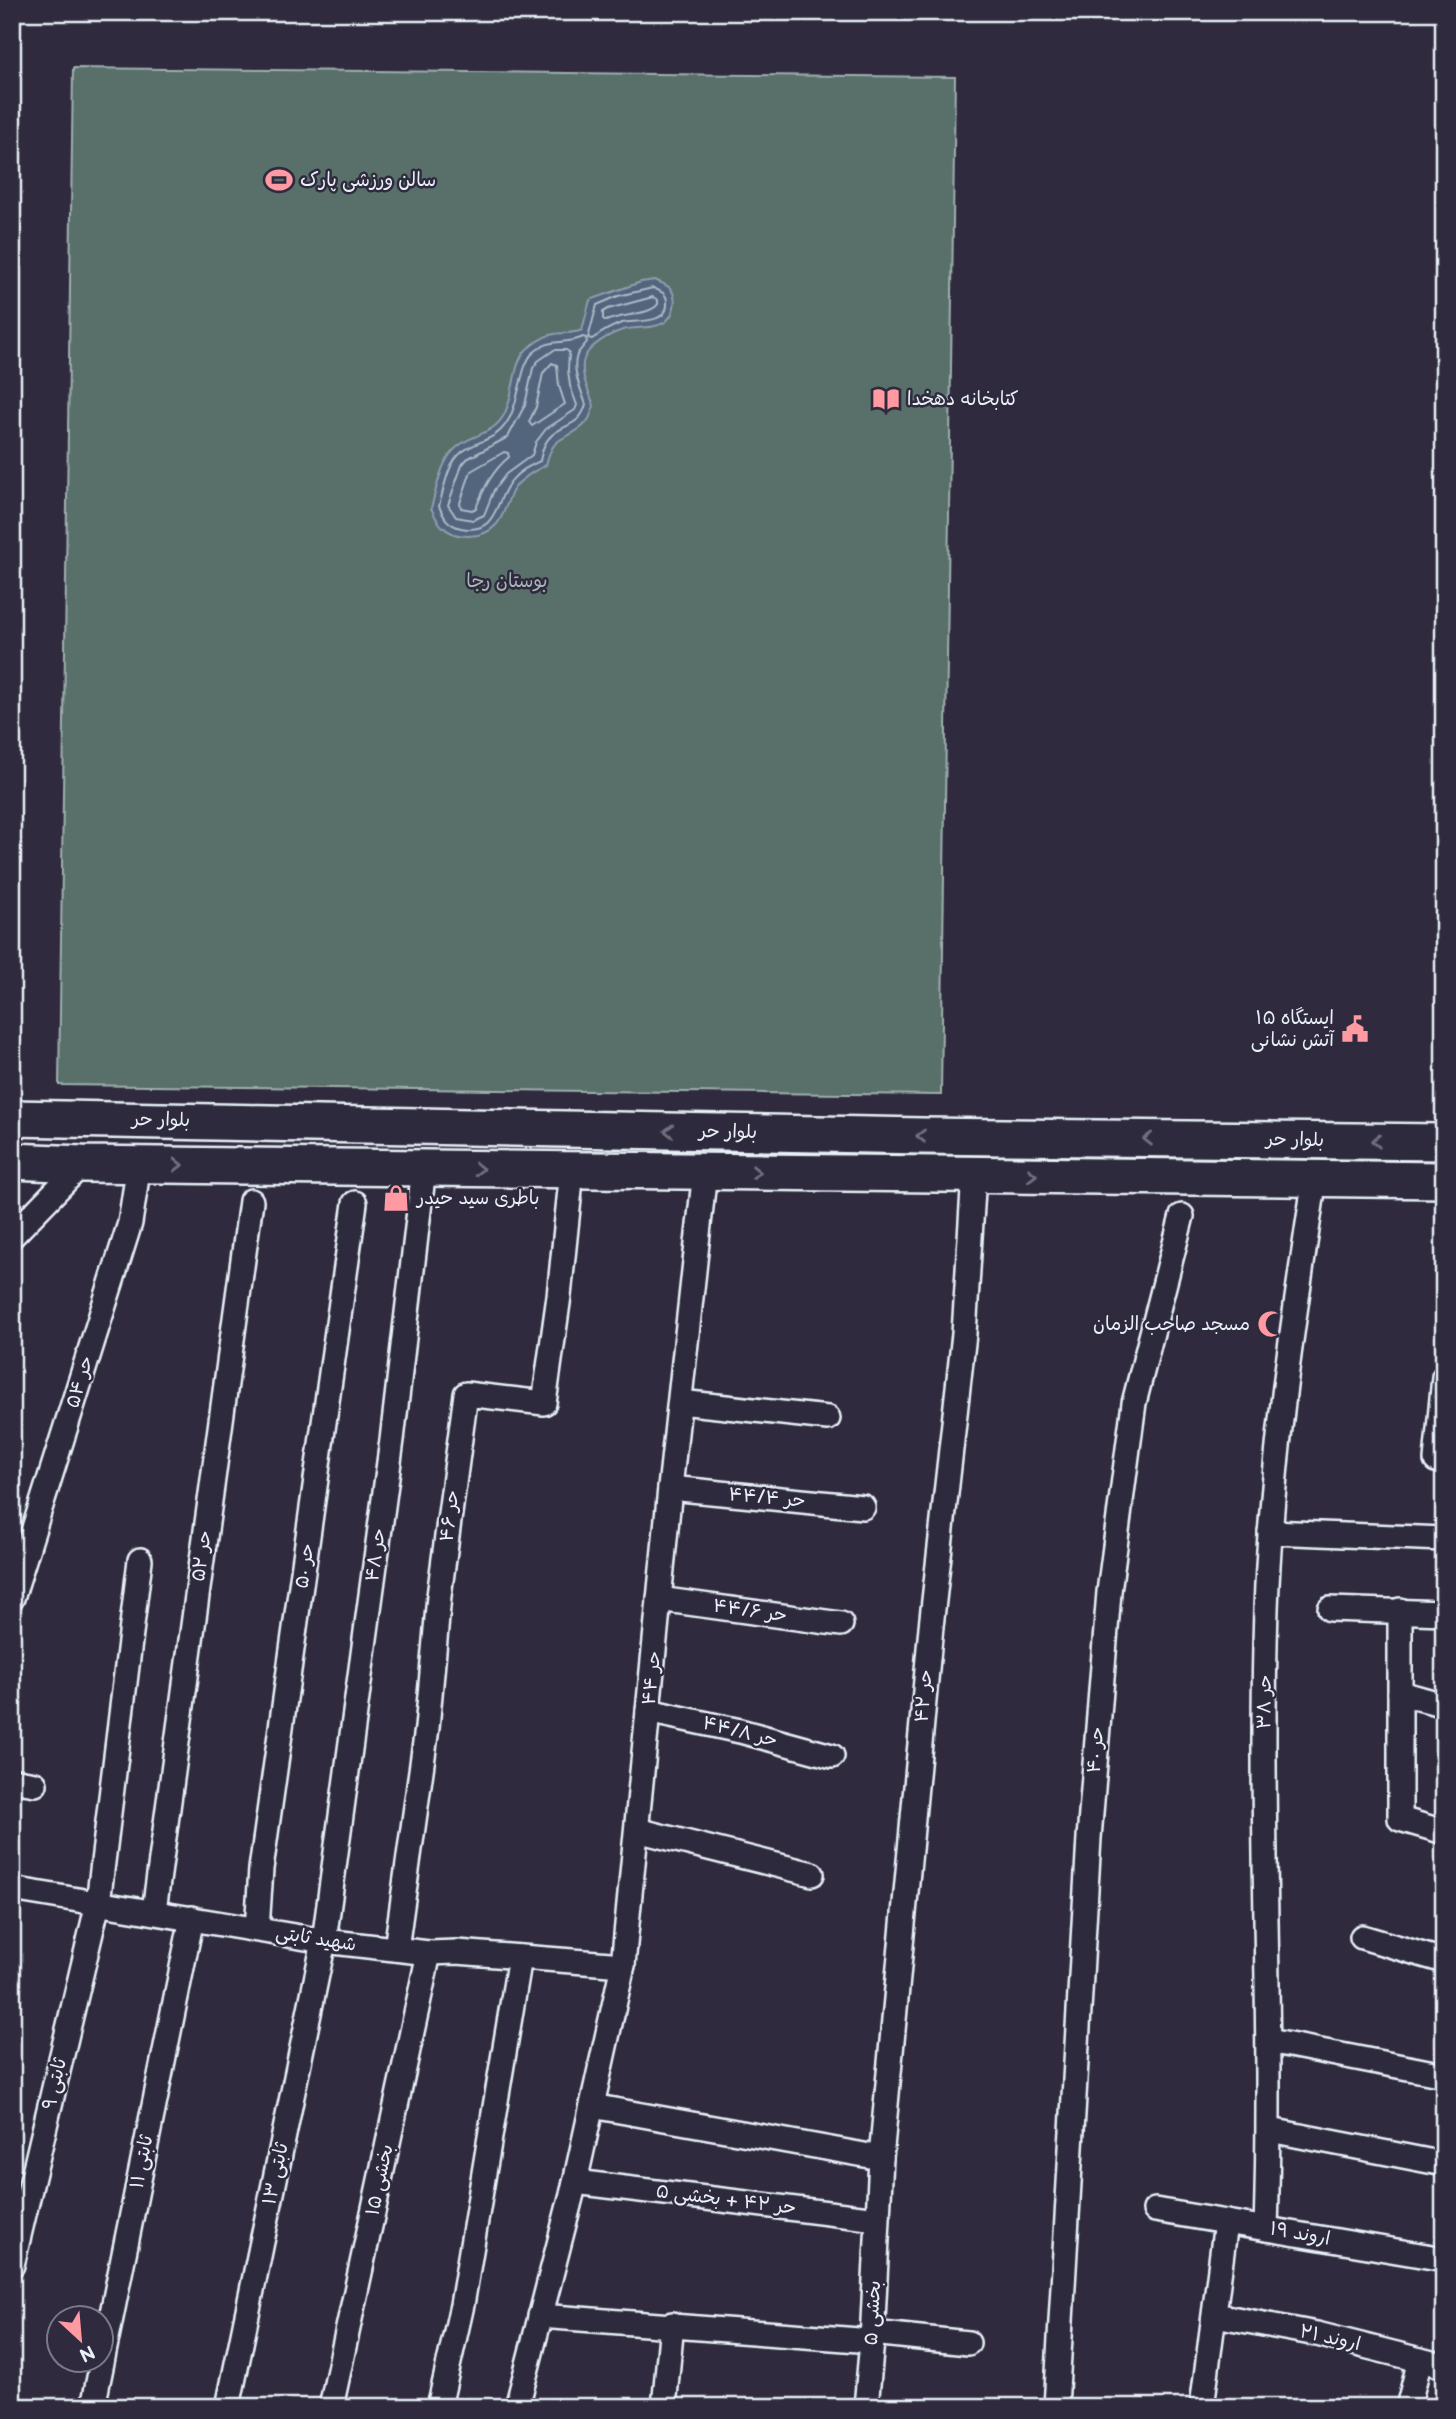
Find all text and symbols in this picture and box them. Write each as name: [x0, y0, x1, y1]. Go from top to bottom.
sports icon: سالن ورزشی پارک: [264, 165, 294, 195]
place label: سالن ورزشی پارک: [300, 169, 436, 192]
library icon: کتابخانه دهخدا: [871, 384, 901, 414]
place label: کتابخانه دهخدا: [907, 388, 1019, 411]
park label: بوستان رجا: [466, 570, 548, 593]
place label: ایستگاه ۱۵ آتش نشانی: [1251, 1007, 1335, 1052]
public building icon: ایستگاه ۱۵ آتش نشانی: [1340, 1014, 1370, 1044]
street label: بلوار حر: [130, 1108, 190, 1132]
street label: بلوار حر: [697, 1120, 757, 1144]
one-way arrow: [663, 1123, 674, 1138]
one-way arrow: [915, 1128, 926, 1143]
street label: بلوار حر: [1264, 1128, 1324, 1152]
one-way arrow: [1142, 1131, 1153, 1146]
one-way arrow: [1370, 1134, 1381, 1149]
one-way arrow: [174, 1157, 184, 1173]
one-way arrow: [474, 1161, 485, 1176]
one-way arrow: [751, 1164, 762, 1180]
one-way arrow: [1028, 1167, 1038, 1183]
shop icon: باطری سید حیدر: [381, 1183, 411, 1213]
place label: باطری سید حیدر: [415, 1187, 539, 1210]
mosque icon: مسجد صاحب الزمان: [1256, 1309, 1286, 1339]
place label: مسجد صاحب الزمان: [1093, 1313, 1250, 1336]
street label: حر ۵۴: [61, 1353, 99, 1411]
street label: حر ۴۴/۴: [727, 1483, 807, 1513]
street label: حر ۴۶: [435, 1489, 465, 1543]
street label: حر ۴۸: [361, 1527, 391, 1583]
street label: حر ۵۲: [187, 1529, 217, 1583]
street label: حر ۵۰: [290, 1542, 320, 1590]
street label: حر ۴۴/۶: [711, 1594, 789, 1628]
street label: حر ۴۴: [638, 1650, 666, 1706]
street label: حر ۴۲: [910, 1669, 938, 1723]
street label: حر ۳۸: [1253, 1674, 1277, 1730]
street label: حر ۴۴/۸: [700, 1712, 780, 1752]
street label: حر ۴۰: [1083, 1726, 1109, 1774]
street label: شهید ثابتی: [274, 1921, 358, 1957]
street label: ثابتی ۹: [38, 2056, 72, 2112]
street label: ثابتی ۱۱: [126, 2133, 159, 2191]
street label: ثابتی ۱۳: [258, 2140, 294, 2207]
street label: بخشی ۱۵: [361, 2142, 399, 2218]
street label: حر ۴۲ + بخشی ۵: [655, 2180, 797, 2220]
street label: اروند ۱۹: [1268, 2217, 1332, 2251]
street label: بخشی ۵: [860, 2280, 886, 2346]
north arrow: [46, 2304, 116, 2374]
street label: اروند ۲۱: [1297, 2320, 1363, 2356]
text: N: [75, 2339, 98, 2366]

